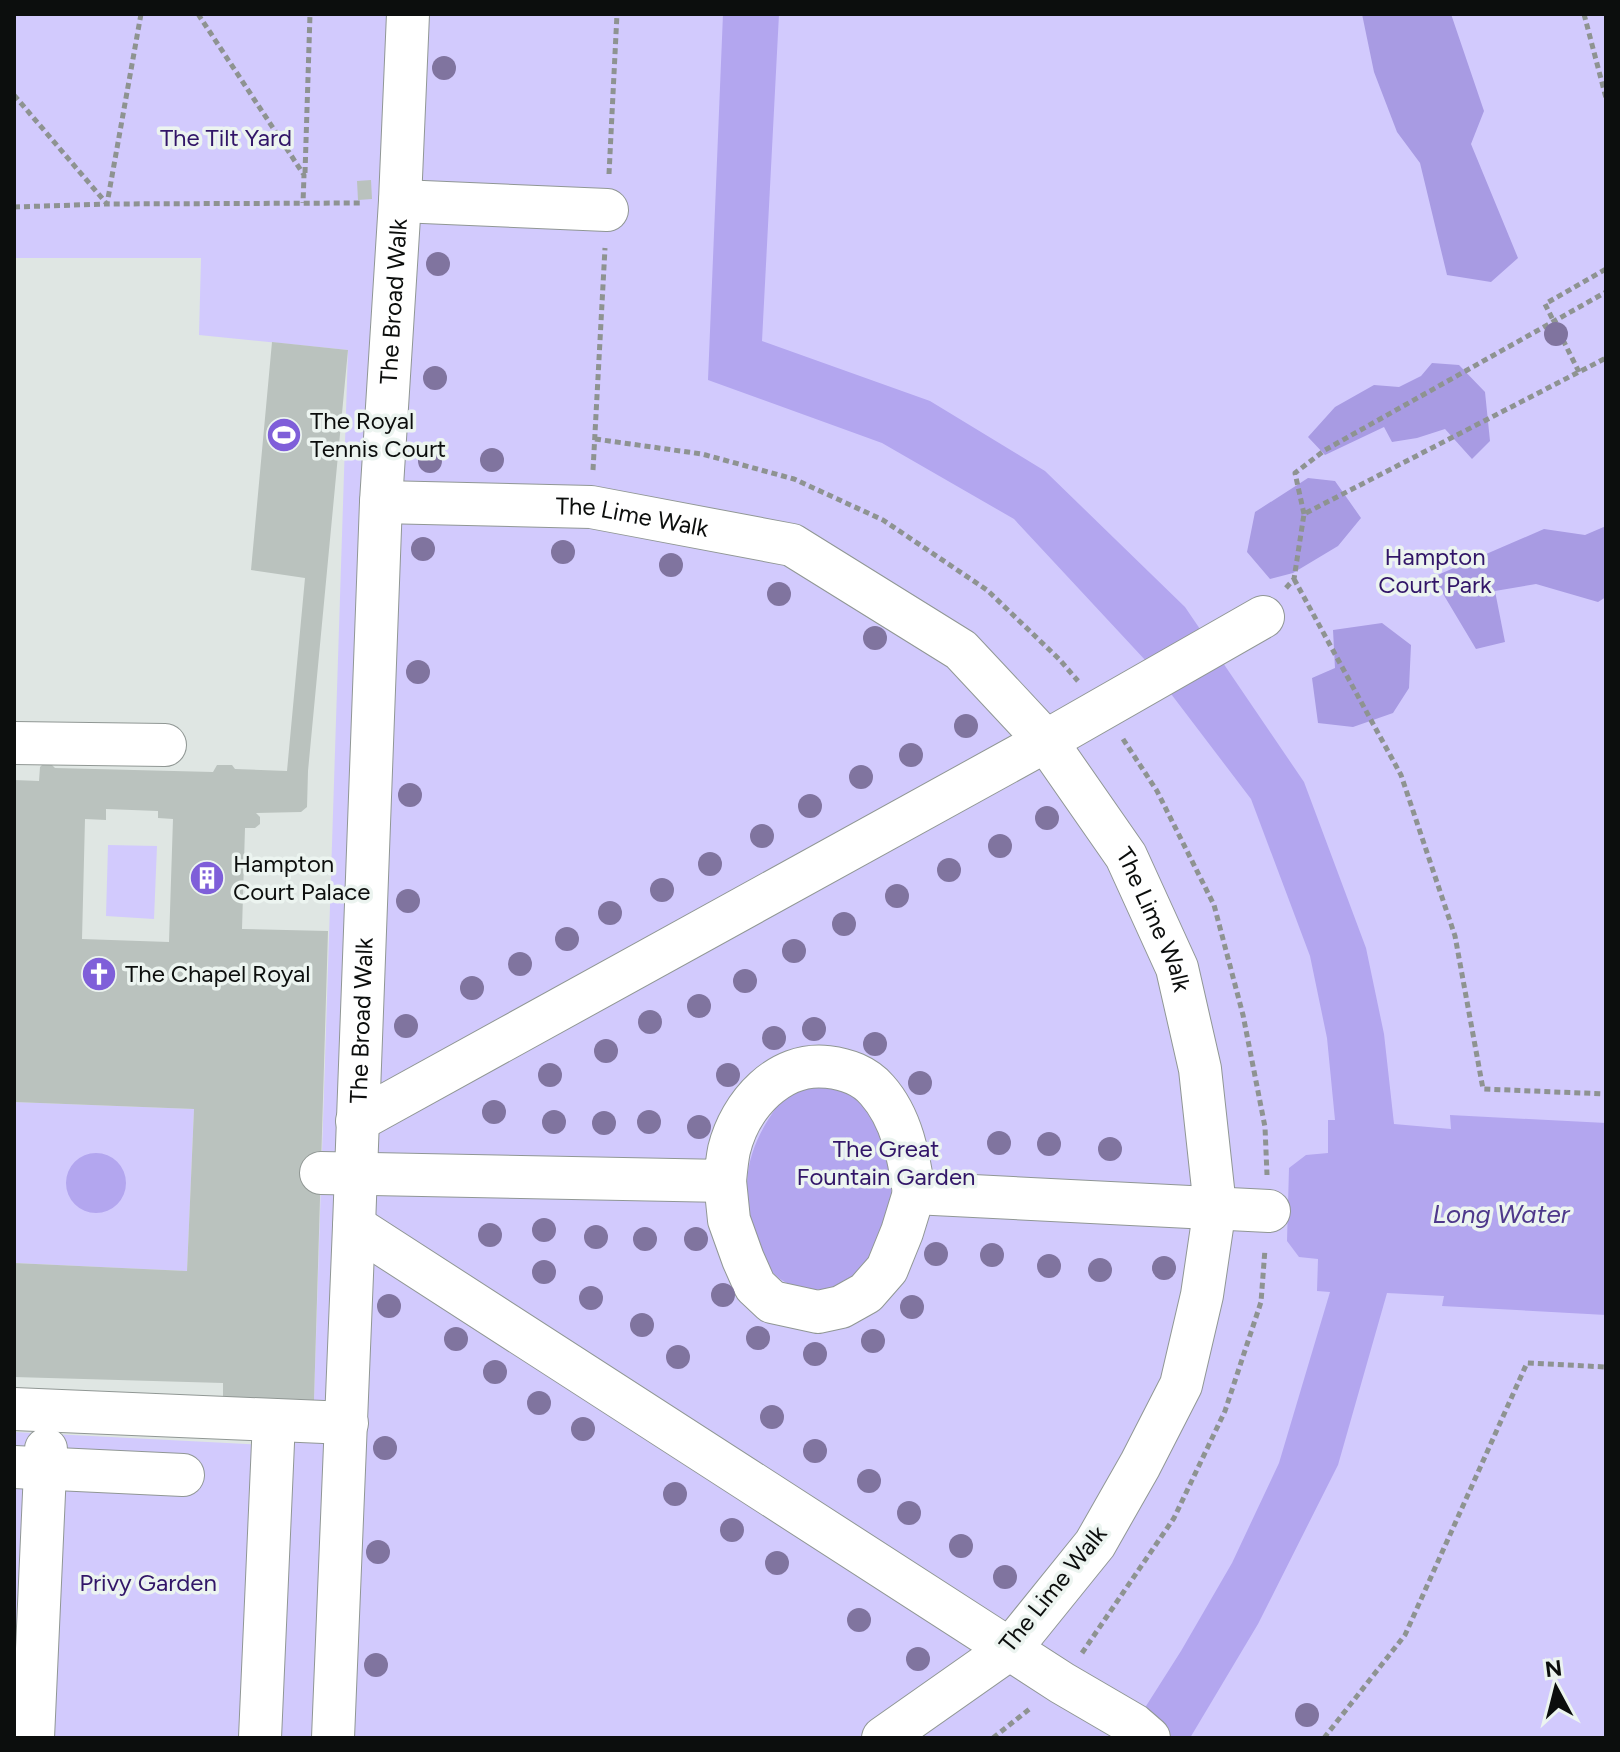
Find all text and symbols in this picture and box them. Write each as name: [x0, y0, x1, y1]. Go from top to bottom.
park label: The Tilt Yard: [160, 123, 292, 152]
street label: The Broad Walk: [373, 217, 413, 385]
place label: The Royal Tennis Court: [310, 406, 446, 463]
sports icon: The Royal Tennis Court: [265, 416, 303, 454]
street label: The Lime Walk: [555, 491, 711, 543]
park label: Hampton Court Park: [1378, 542, 1492, 599]
street label: The Lime Walk: [1110, 841, 1197, 995]
place label: Hampton Court Palace: [233, 849, 370, 906]
building icon: Hampton Court Palace: [188, 859, 226, 897]
street label: The Broad Walk: [344, 937, 379, 1104]
church icon: The Chapel Royal: [80, 955, 118, 993]
place label: The Chapel Royal: [125, 959, 311, 988]
park label: The Great Fountain Garden: [797, 1134, 975, 1191]
water label: Long Water: [1432, 1198, 1571, 1230]
street label: The Lime Walk: [993, 1519, 1113, 1658]
park label: Privy Garden: [79, 1568, 217, 1597]
north arrow: [1516, 1648, 1596, 1728]
text: N: [1544, 1654, 1564, 1683]

